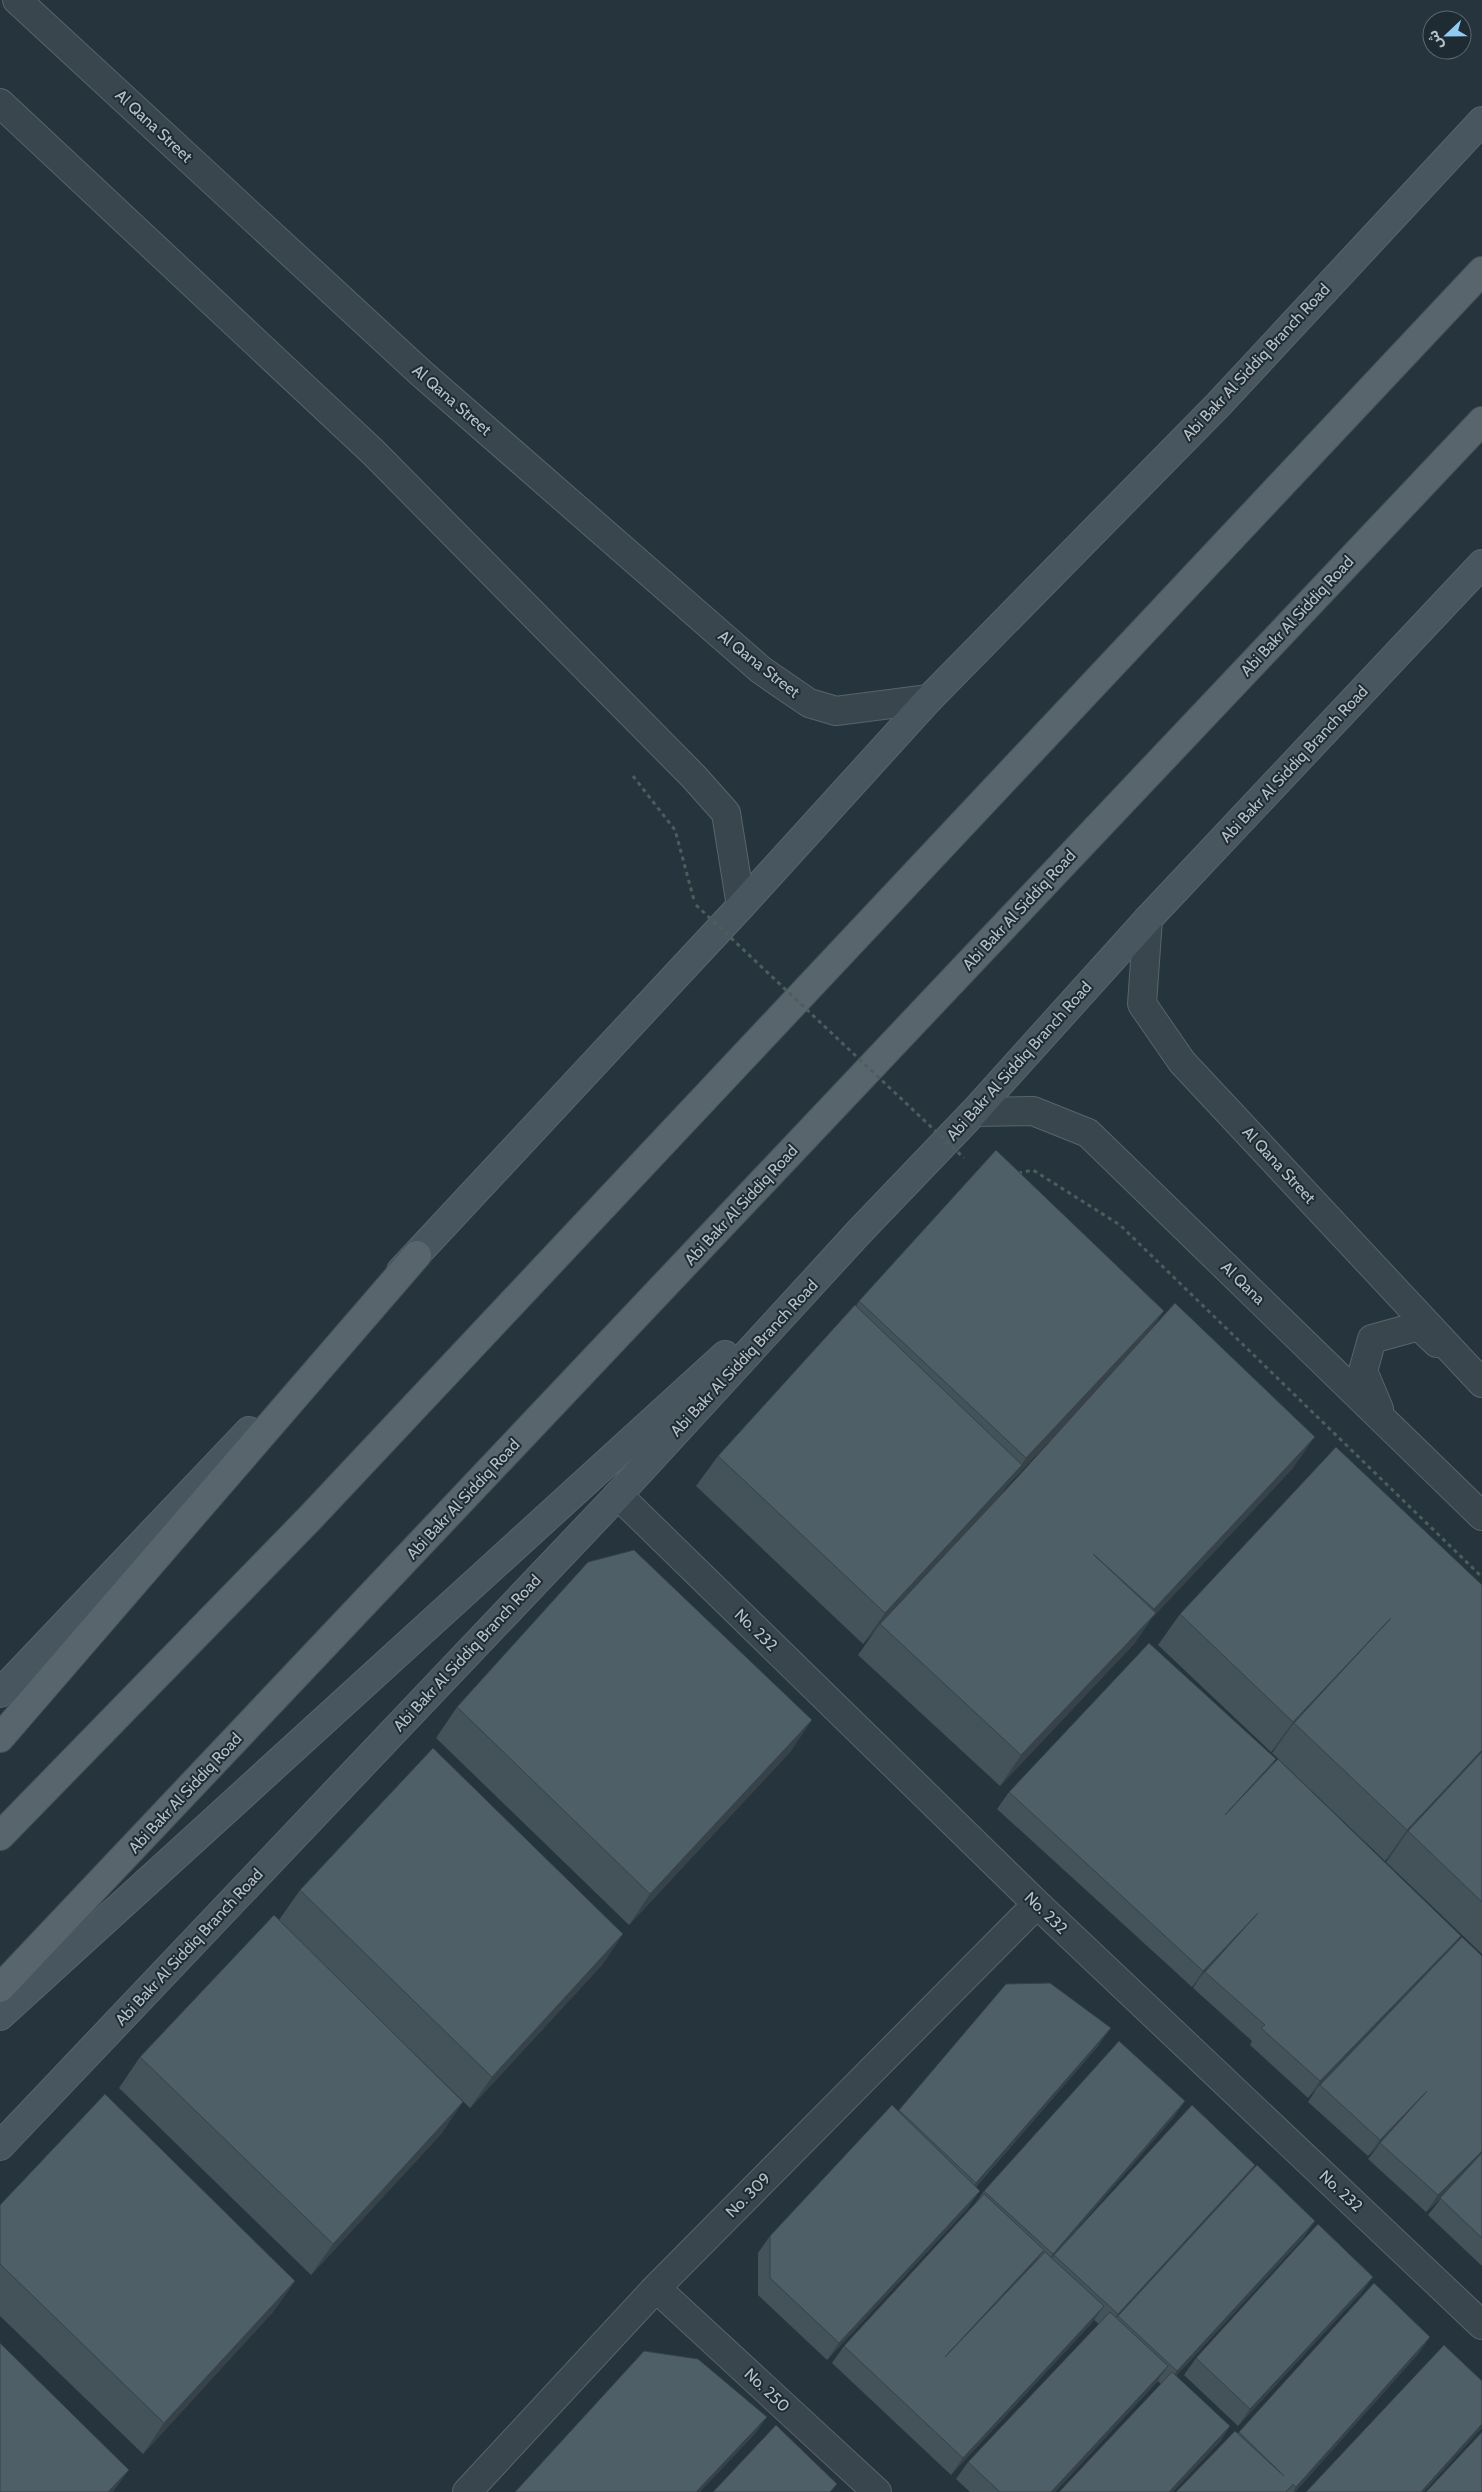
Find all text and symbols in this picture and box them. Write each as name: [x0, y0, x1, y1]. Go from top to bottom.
north arrow: [1422, 10, 1472, 60]
text: ش: [1423, 28, 1447, 52]
street label: Al Qana Street: [112, 86, 197, 167]
street label: Abi Bakr Al Siddiq Branch Road: [1178, 280, 1334, 444]
street label: Al Qana Street: [409, 361, 496, 440]
street label: Abi Bakr Al Siddiq Road: [1237, 552, 1357, 680]
street label: Al Qana Street: [714, 626, 804, 702]
street label: Abi Bakr Al Siddiq Branch Road: [1216, 682, 1372, 846]
street label: Abi Bakr Al Siddiq Road: [959, 846, 1079, 974]
street label: Abi Bakr Al Siddiq Branch Road: [943, 978, 1095, 1144]
street label: Al Qana Street: [1239, 1123, 1320, 1208]
street label: Abi Bakr Al Siddiq Road: [681, 1141, 801, 1269]
street label: Al Qana: [1217, 1258, 1269, 1309]
street label: Abi Bakr Al Siddiq Branch Road: [666, 1276, 822, 1440]
street label: Abi Bakr Al Siddiq Road: [403, 1435, 523, 1563]
street label: Abi Bakr Al Siddiq Branch Road: [389, 1571, 545, 1735]
street label: No. 232: [731, 1605, 781, 1655]
street label: Abi Bakr Al Siddiq Road: [125, 1729, 245, 1857]
street label: Abi Bakr Al Siddiq Branch Road: [111, 1865, 267, 2029]
street label: No. 232: [1021, 1888, 1071, 1938]
street label: No. 232: [1315, 2166, 1367, 2216]
street label: No. 309: [722, 2169, 774, 2221]
street label: No. 250: [740, 2364, 794, 2416]

